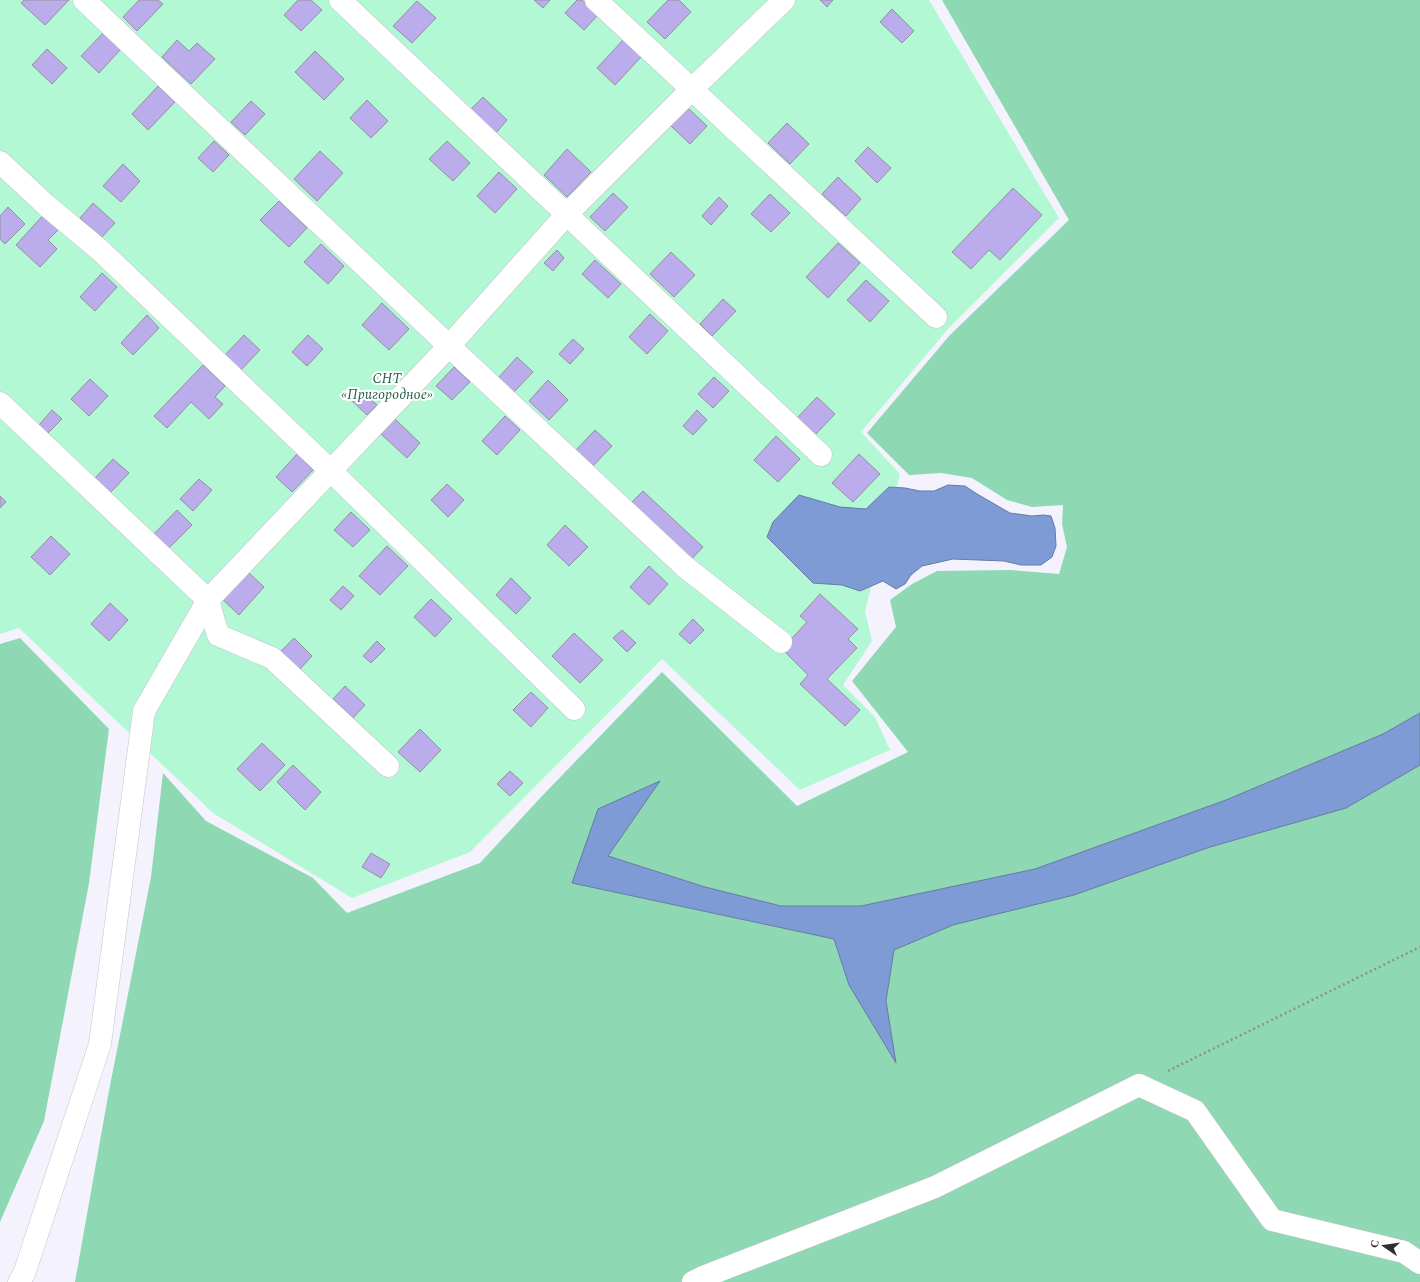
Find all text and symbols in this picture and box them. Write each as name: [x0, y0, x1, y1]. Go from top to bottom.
park label: СНТ «Пригородное»: [341, 368, 433, 405]
north arrow: [1364, 1226, 1404, 1266]
text: С: [1366, 1238, 1384, 1250]

